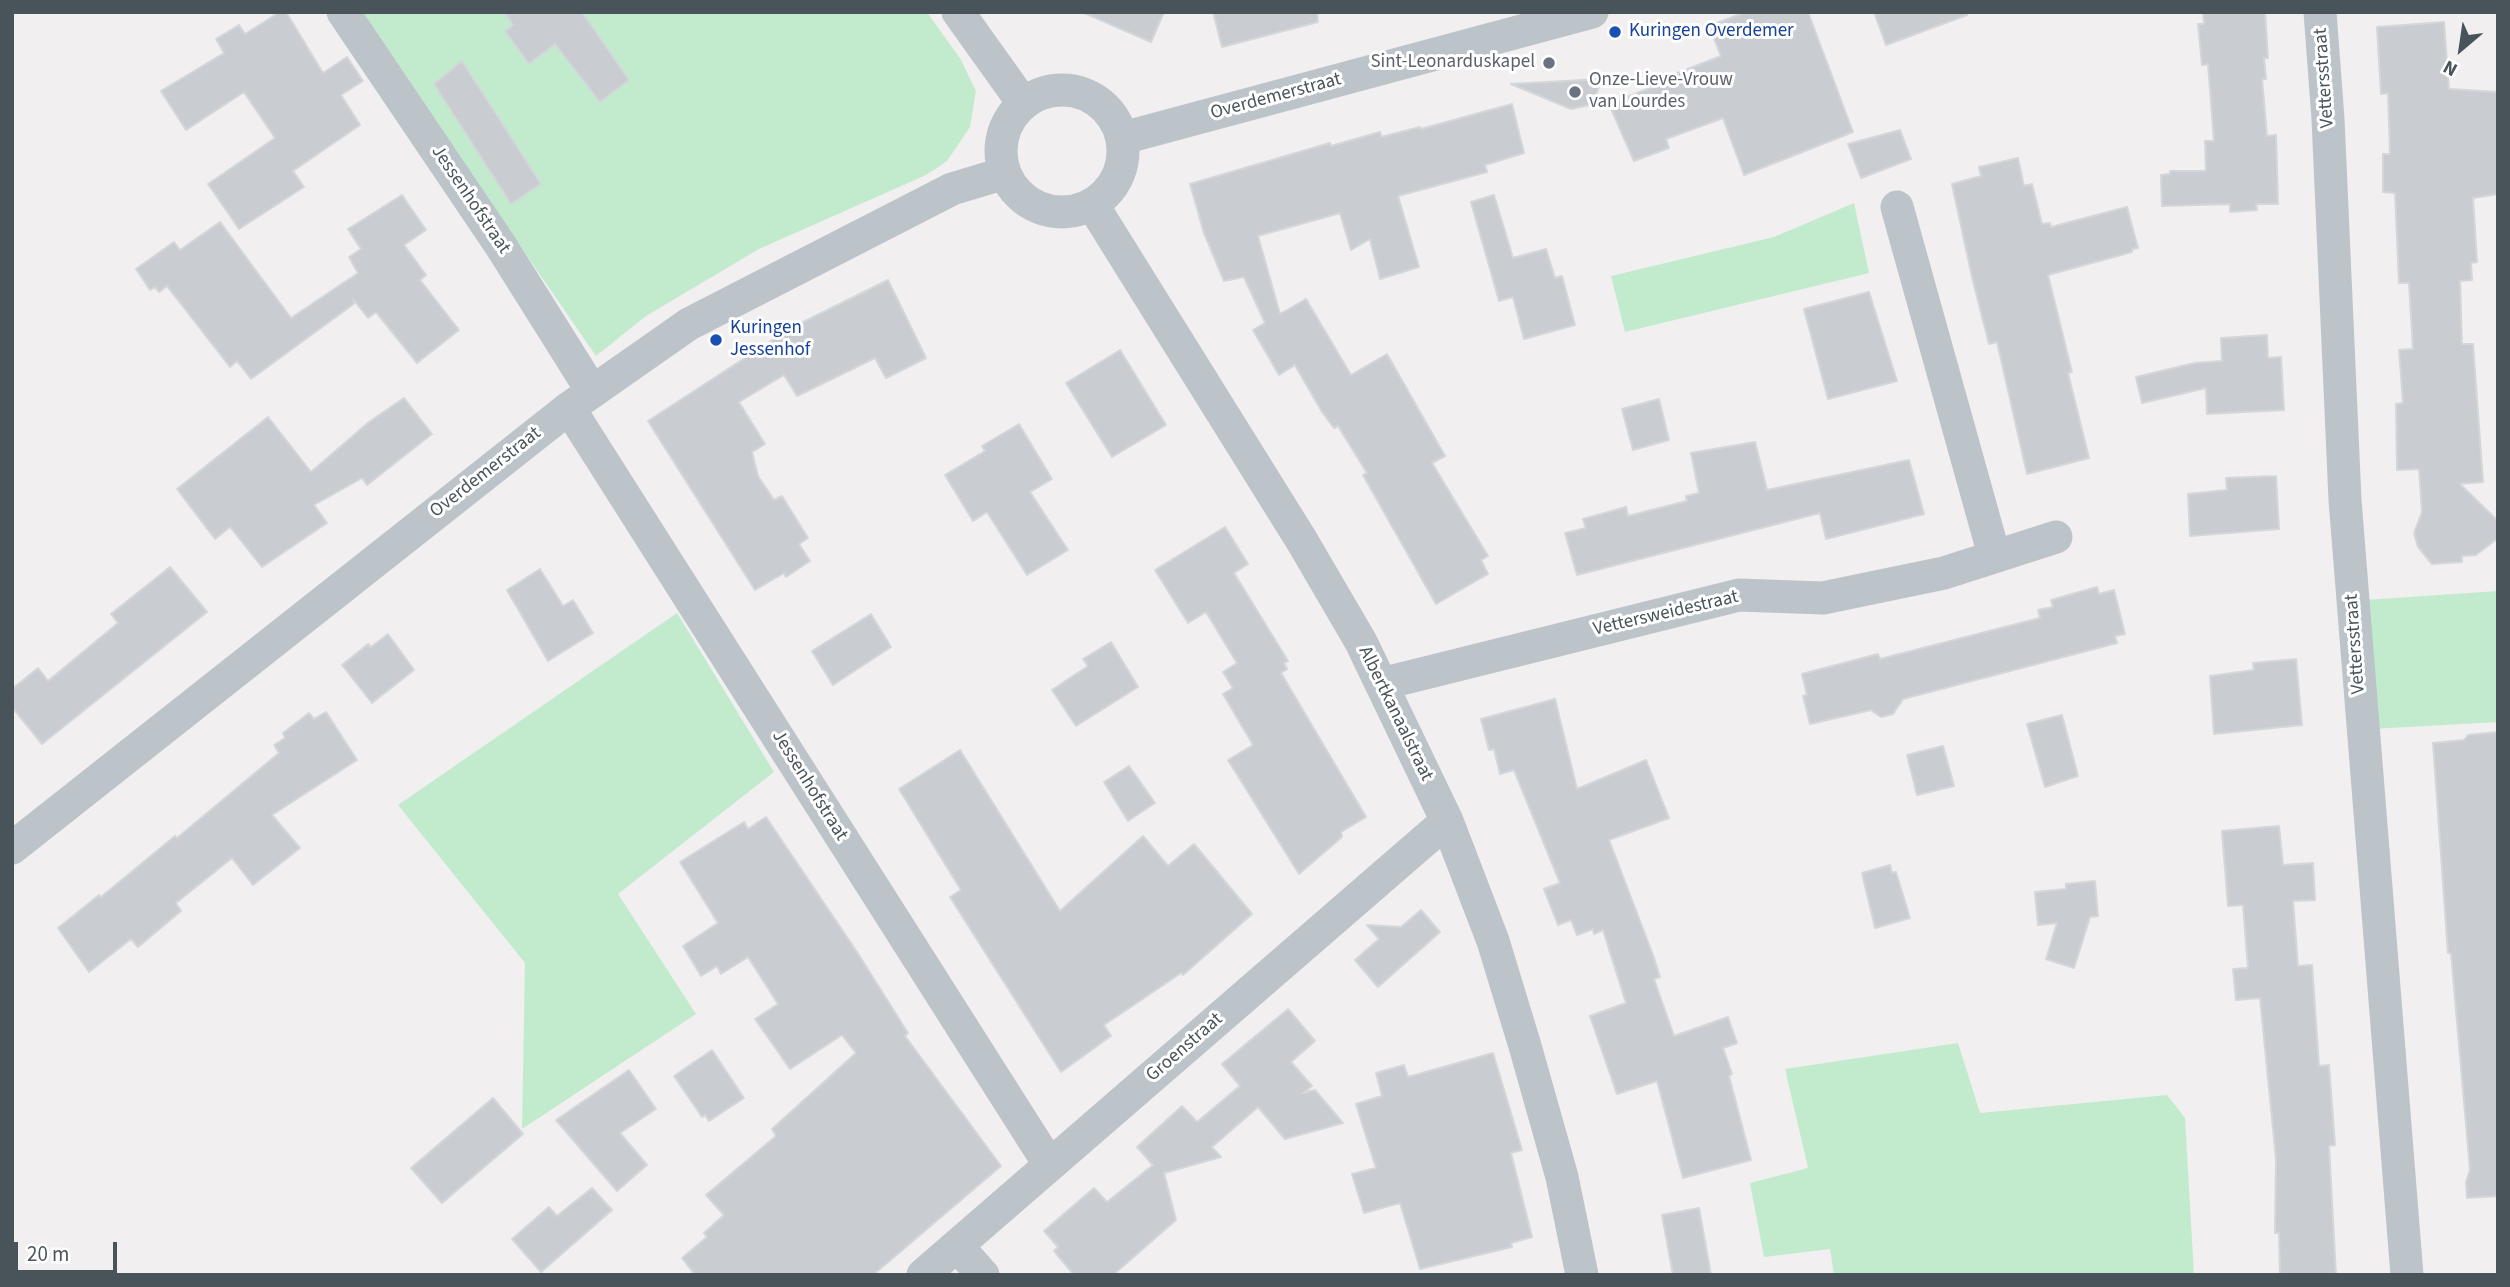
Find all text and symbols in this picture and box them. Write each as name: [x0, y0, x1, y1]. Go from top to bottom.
north arrow: [2426, 14, 2496, 84]
place label: Kuringen Overdemer: [1629, 21, 1794, 43]
marker: Kuringen Overdemer: [1607, 24, 1623, 40]
street label: Vettersstraat: [2310, 27, 2340, 129]
place label: Sint-Leonarduskapel: [1370, 52, 1535, 74]
text: N: [2439, 53, 2463, 83]
marker: Sint-Leonarduskapel: [1541, 55, 1557, 71]
street label: Overdemerstraat: [1208, 69, 1344, 125]
place label: Onze-Lieve-Vrouw van Lourdes: [1589, 70, 1733, 114]
marker: Onze-Lieve-Vrouw van Lourdes: [1567, 84, 1583, 100]
street label: Jessenhofstraat: [425, 141, 515, 259]
place label: Kuringen Jessenhof: [730, 318, 810, 362]
marker: Kuringen Jessenhof: [708, 332, 724, 348]
street label: Overdemerstraat: [426, 423, 546, 523]
street label: Vettersweidestraat: [1591, 586, 1741, 642]
street label: Vettersstraat: [2341, 593, 2371, 695]
street label: Albertkanaalstraat: [1353, 643, 1437, 785]
street label: Jessenhofstraat: [766, 727, 852, 845]
street label: Groenstraat: [1142, 1009, 1228, 1087]
scale bar: [18, 1228, 121, 1272]
text: 20 m: [27, 1239, 69, 1269]

